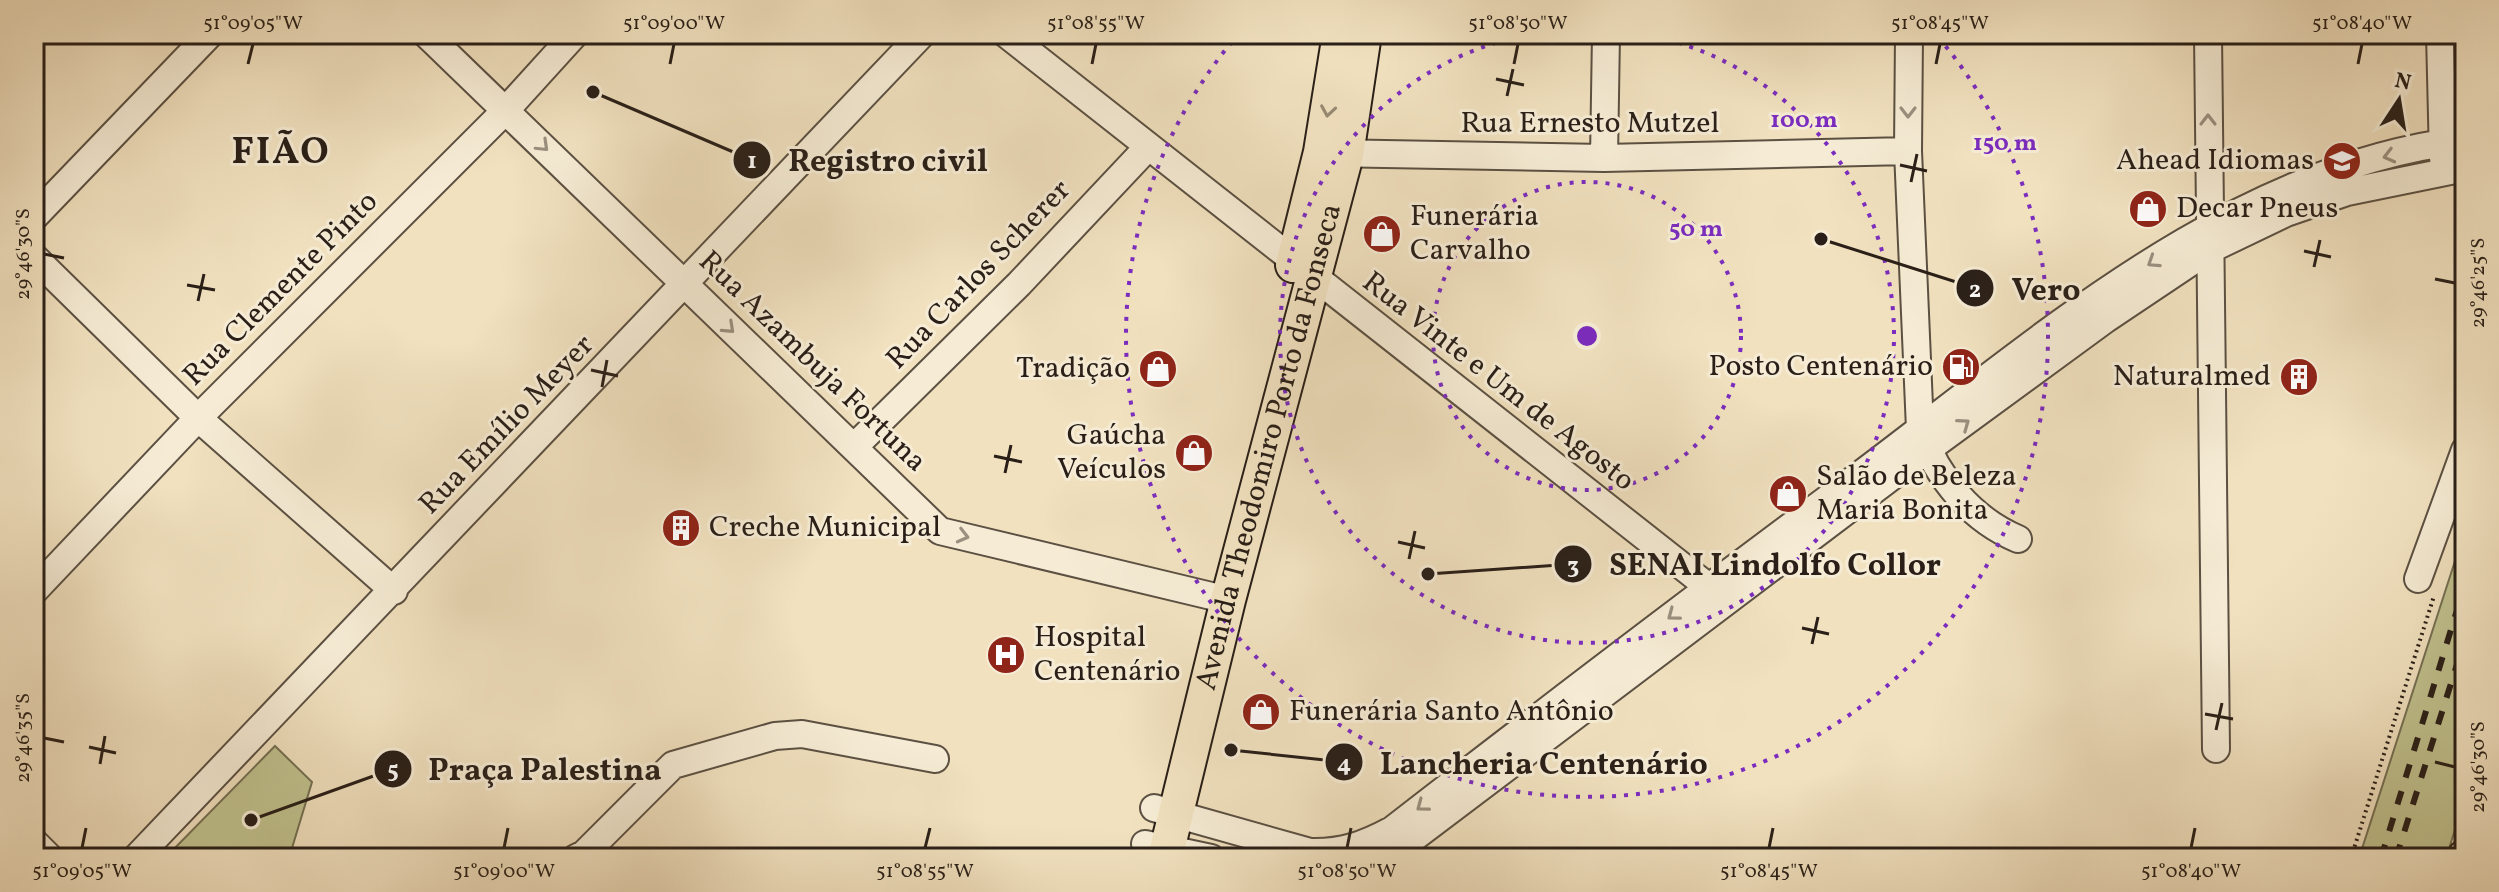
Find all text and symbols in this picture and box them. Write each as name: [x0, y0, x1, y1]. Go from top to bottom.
text: 51°09'05"W: [203, 10, 303, 38]
text: 51°09'00"W: [623, 10, 725, 38]
text: 51°08'55"W: [1047, 10, 1145, 38]
text: 51°08'50"W: [1468, 10, 1568, 38]
text: 51°08'45"W: [1891, 10, 1989, 38]
text: 51°08'40"W: [2312, 10, 2412, 38]
north arrow: [2359, 60, 2439, 140]
text: N: [2392, 66, 2414, 100]
street label: Rua Ernesto Mutzel: [1460, 103, 1720, 145]
one-way arrow: [1320, 104, 1337, 118]
text: 100 m: [1770, 104, 1838, 138]
one-way arrow: [1899, 106, 1917, 119]
one-way arrow: [2200, 113, 2217, 126]
district label: FIÃO: [231, 127, 331, 180]
text: 150 m: [1973, 127, 2037, 161]
callout: Registro civil: [732, 132, 1004, 188]
one-way arrow: [534, 137, 548, 151]
place label: Ahead Idiomas: [2116, 140, 2314, 182]
school or university icon: Ahead Idiomas: [2321, 140, 2363, 182]
text: Registro civil: [788, 141, 988, 185]
text: 1: [747, 145, 757, 179]
one-way arrow: [2382, 146, 2396, 163]
street label: Rua Carlos Scherer: [877, 171, 1081, 379]
street label: Rua Clemente Pinto: [174, 182, 388, 396]
shop icon: Decar Pneus: [2127, 188, 2169, 230]
place label: Decar Pneus: [2176, 188, 2338, 230]
place label: Funerária Carvalho: [1410, 196, 1539, 272]
street label: Avenida Theodomiro Porto da Fonseca: [1186, 199, 1353, 695]
text: 29°46'30"S: [10, 208, 38, 300]
shop icon: Funerária Carvalho: [1361, 213, 1403, 255]
text: 50 m: [1669, 213, 1723, 247]
text: 29°46'25"S: [2465, 238, 2493, 328]
street label: Rua Azambuja Fortuna: [688, 242, 936, 482]
one-way arrow: [2148, 252, 2162, 267]
callout: Vero: [1955, 260, 2096, 316]
street label: Rua Vinte e Um de Agosto: [1353, 262, 1643, 502]
text: Vero: [2012, 270, 2080, 314]
text: 2: [1969, 274, 1981, 308]
one-way arrow: [720, 318, 734, 333]
centre of rings: [1573, 322, 1601, 350]
street label: Rua Emílio Meyer: [410, 326, 604, 524]
place label: Posto Centenário: [1709, 346, 1933, 388]
fuel station icon: Posto Centenário: [1940, 346, 1982, 388]
place label: Tradição: [1016, 348, 1130, 390]
shop icon: Tradição: [1137, 348, 1179, 390]
place label: Naturalmed: [2113, 356, 2271, 398]
building icon: Naturalmed: [2278, 356, 2320, 398]
place label: Gaúcha Veículos: [1057, 415, 1166, 491]
one-way arrow: [1955, 419, 1969, 434]
shop icon: Gaúcha Veículos: [1173, 432, 1215, 474]
place label: Salão de Beleza Maria Bonita: [1816, 456, 2017, 532]
shop icon: Salão de Beleza Maria Bonita: [1767, 473, 1809, 515]
building icon: Creche Municipal: [660, 507, 702, 549]
place label: Creche Municipal: [709, 507, 941, 549]
one-way arrow: [955, 527, 969, 544]
callout: SENAI Lindolfo Collor: [1553, 536, 1958, 592]
text: SENAI Lindolfo Collor: [1609, 545, 1941, 589]
text: 3: [1567, 550, 1579, 584]
one-way arrow: [1667, 605, 1682, 619]
place label: Hospital Centenário: [1034, 617, 1181, 693]
hospital icon: Hospital Centenário: [985, 634, 1027, 676]
shop icon: Funerária Santo Antônio: [1240, 691, 1282, 733]
place label: Funerária Santo Antônio: [1289, 691, 1614, 733]
text: 29°46'35"S: [10, 693, 38, 783]
text: 29°46'30"S: [2465, 721, 2493, 813]
callout: Lancheria Centenário: [1324, 734, 1724, 790]
callout: Praça Palestina: [373, 741, 678, 797]
text: Lancheria Centenário: [1380, 744, 1708, 788]
text: 4: [1337, 748, 1351, 782]
text: Praça Palestina: [428, 750, 662, 794]
text: 5: [387, 754, 399, 788]
one-way arrow: [1416, 797, 1431, 811]
text: 51°09'05"W: [32, 858, 132, 886]
text: 51°09'00"W: [453, 858, 555, 886]
text: 51°08'55"W: [876, 858, 974, 886]
text: 51°08'50"W: [1297, 858, 1397, 886]
text: 51°08'45"W: [1720, 858, 1818, 886]
text: 51°08'40"W: [2141, 858, 2241, 886]

